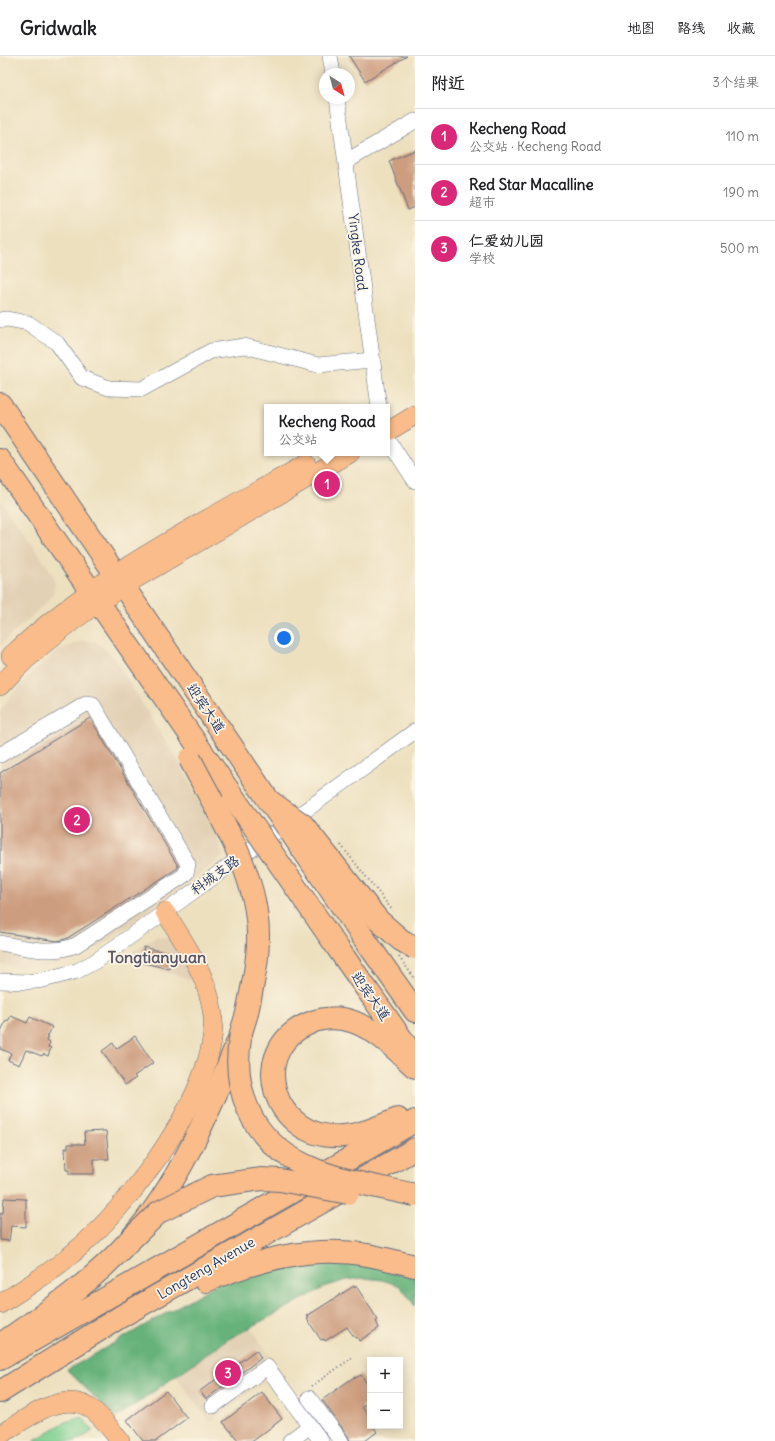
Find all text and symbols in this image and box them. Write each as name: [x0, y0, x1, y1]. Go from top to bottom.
text: Gridwalk: [20, 16, 97, 40]
text: 地图: [627, 19, 655, 37]
text: 路线: [677, 19, 705, 37]
text: 收藏: [727, 19, 755, 37]
north arrow: [319, 68, 355, 104]
text: 附近: [431, 72, 465, 94]
text: 3个结果: [713, 74, 759, 91]
text: Kecheng Road: [469, 119, 566, 138]
text: 1: [441, 128, 447, 145]
text: 110 m: [726, 128, 759, 145]
text: 公交站 · Kecheng Road: [469, 138, 601, 155]
text: Red Star Macalline: [469, 175, 594, 194]
text: 2: [440, 184, 448, 201]
text: 190 m: [723, 184, 759, 201]
text: 超市: [469, 194, 495, 211]
street label: Yingke Road: [344, 212, 372, 292]
text: 仁爱幼儿园: [469, 231, 544, 250]
text: 3: [440, 240, 448, 257]
text: 500 m: [720, 240, 759, 257]
text: 学校: [469, 250, 495, 267]
popup: [264, 404, 390, 456]
text: Kecheng Road: [278, 412, 376, 431]
text: 公交站: [278, 431, 317, 448]
pin: 1: [314, 469, 340, 499]
your location: [274, 628, 294, 648]
street label: 迎宾大道: [183, 680, 229, 736]
pin: 2: [64, 805, 90, 835]
street label: 科城支路: [187, 851, 243, 899]
district label: Tongtianyuan: [108, 947, 206, 968]
street label: 迎宾大道: [348, 968, 394, 1024]
street label: Longteng Avenue: [154, 1233, 258, 1303]
map controls: [367, 1357, 403, 1429]
button: +: [367, 1357, 403, 1393]
pin: 3: [215, 1358, 241, 1388]
button: −: [367, 1393, 403, 1429]

